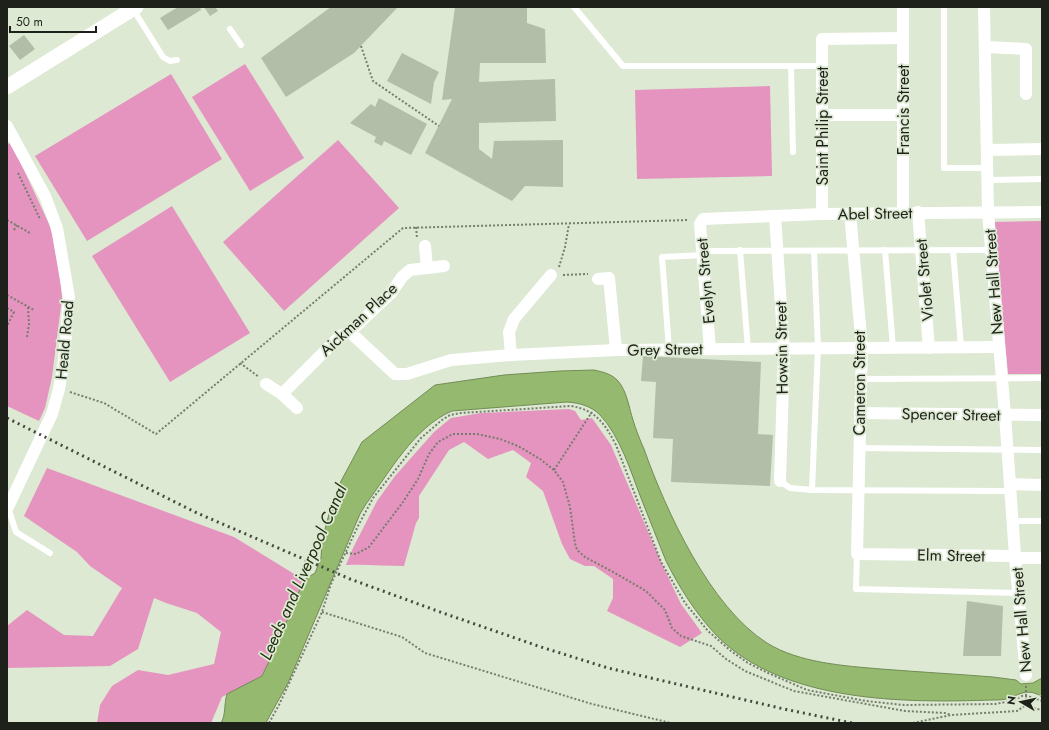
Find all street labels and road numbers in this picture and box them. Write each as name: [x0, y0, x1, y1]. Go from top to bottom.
street label: Francis Street: [892, 65, 915, 155]
street label: Saint Philip Street: [811, 66, 834, 185]
street label: Abel Street: [838, 201, 913, 226]
street label: New Hall Street: [978, 228, 1009, 335]
street label: Evelyn Street: [690, 237, 721, 325]
street label: Violet Street: [909, 238, 940, 322]
street label: Aickman Place: [314, 277, 402, 361]
street label: Heald Road: [50, 299, 79, 381]
street label: Howsin Street: [769, 301, 794, 395]
street label: Cameron Street: [848, 330, 871, 435]
street label: Grey Street: [627, 337, 703, 362]
street label: Spencer Street: [901, 402, 1001, 427]
street label: Elm Street: [917, 543, 985, 568]
street label: New Hall Street: [1005, 566, 1038, 674]

